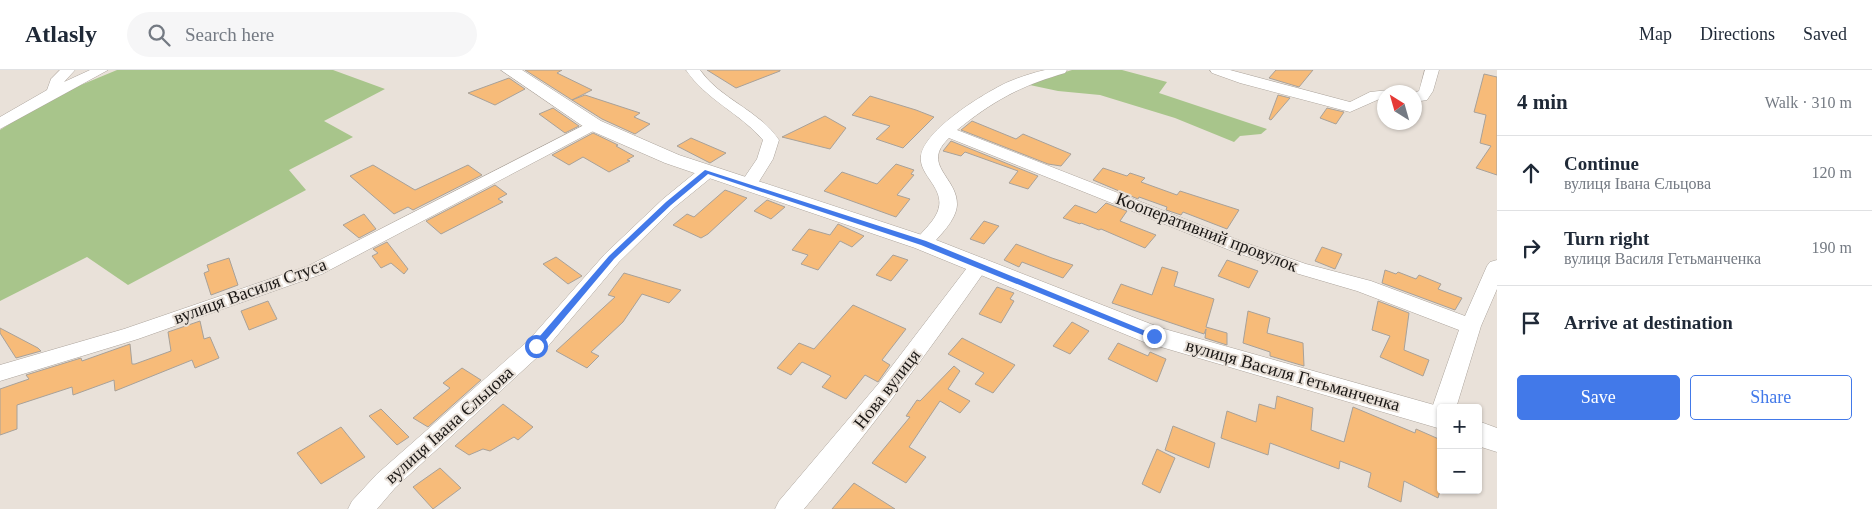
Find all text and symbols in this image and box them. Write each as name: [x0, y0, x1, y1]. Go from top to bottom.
search box: [127, 12, 477, 57]
text: Atlasly: [25, 21, 97, 47]
icon: search: [145, 21, 173, 49]
text: Search here: [185, 24, 274, 45]
text: Map: [1639, 24, 1672, 44]
text: Directions: [1700, 24, 1775, 44]
text: Saved: [1803, 24, 1847, 44]
north arrow: [1377, 85, 1422, 130]
text: 4 min: [1517, 90, 1568, 114]
text: Walk · 310 m: [1765, 94, 1852, 111]
text: Continue: [1564, 153, 1639, 174]
icon: ahead: [1517, 159, 1545, 187]
text: 120 m: [1812, 164, 1852, 181]
text: вулиця Івана Єльцова: [1564, 175, 1711, 192]
street label: Кооперативний провулок: [1113, 188, 1301, 276]
text: Turn right: [1564, 228, 1649, 249]
icon: right: [1517, 234, 1545, 262]
text: 190 m: [1812, 239, 1852, 256]
text: вулиця Василя Гетьманченка: [1564, 250, 1761, 267]
street label: вулиця Василя Стуса: [171, 254, 329, 328]
icon: arrive: [1517, 309, 1545, 337]
text: Arrive at destination: [1564, 312, 1733, 333]
route end: [1143, 325, 1166, 348]
route start: [525, 335, 548, 358]
street label: вулиця Василя Гетьманченка: [1184, 335, 1402, 415]
street label: Нова вулиця: [850, 345, 924, 433]
street label: вулиця Івана Єльцова: [381, 362, 517, 488]
button: Save: [1517, 375, 1680, 420]
button: Share: [1690, 375, 1852, 420]
map controls: [1437, 404, 1482, 494]
button: +: [1437, 404, 1482, 449]
button: −: [1437, 449, 1482, 494]

